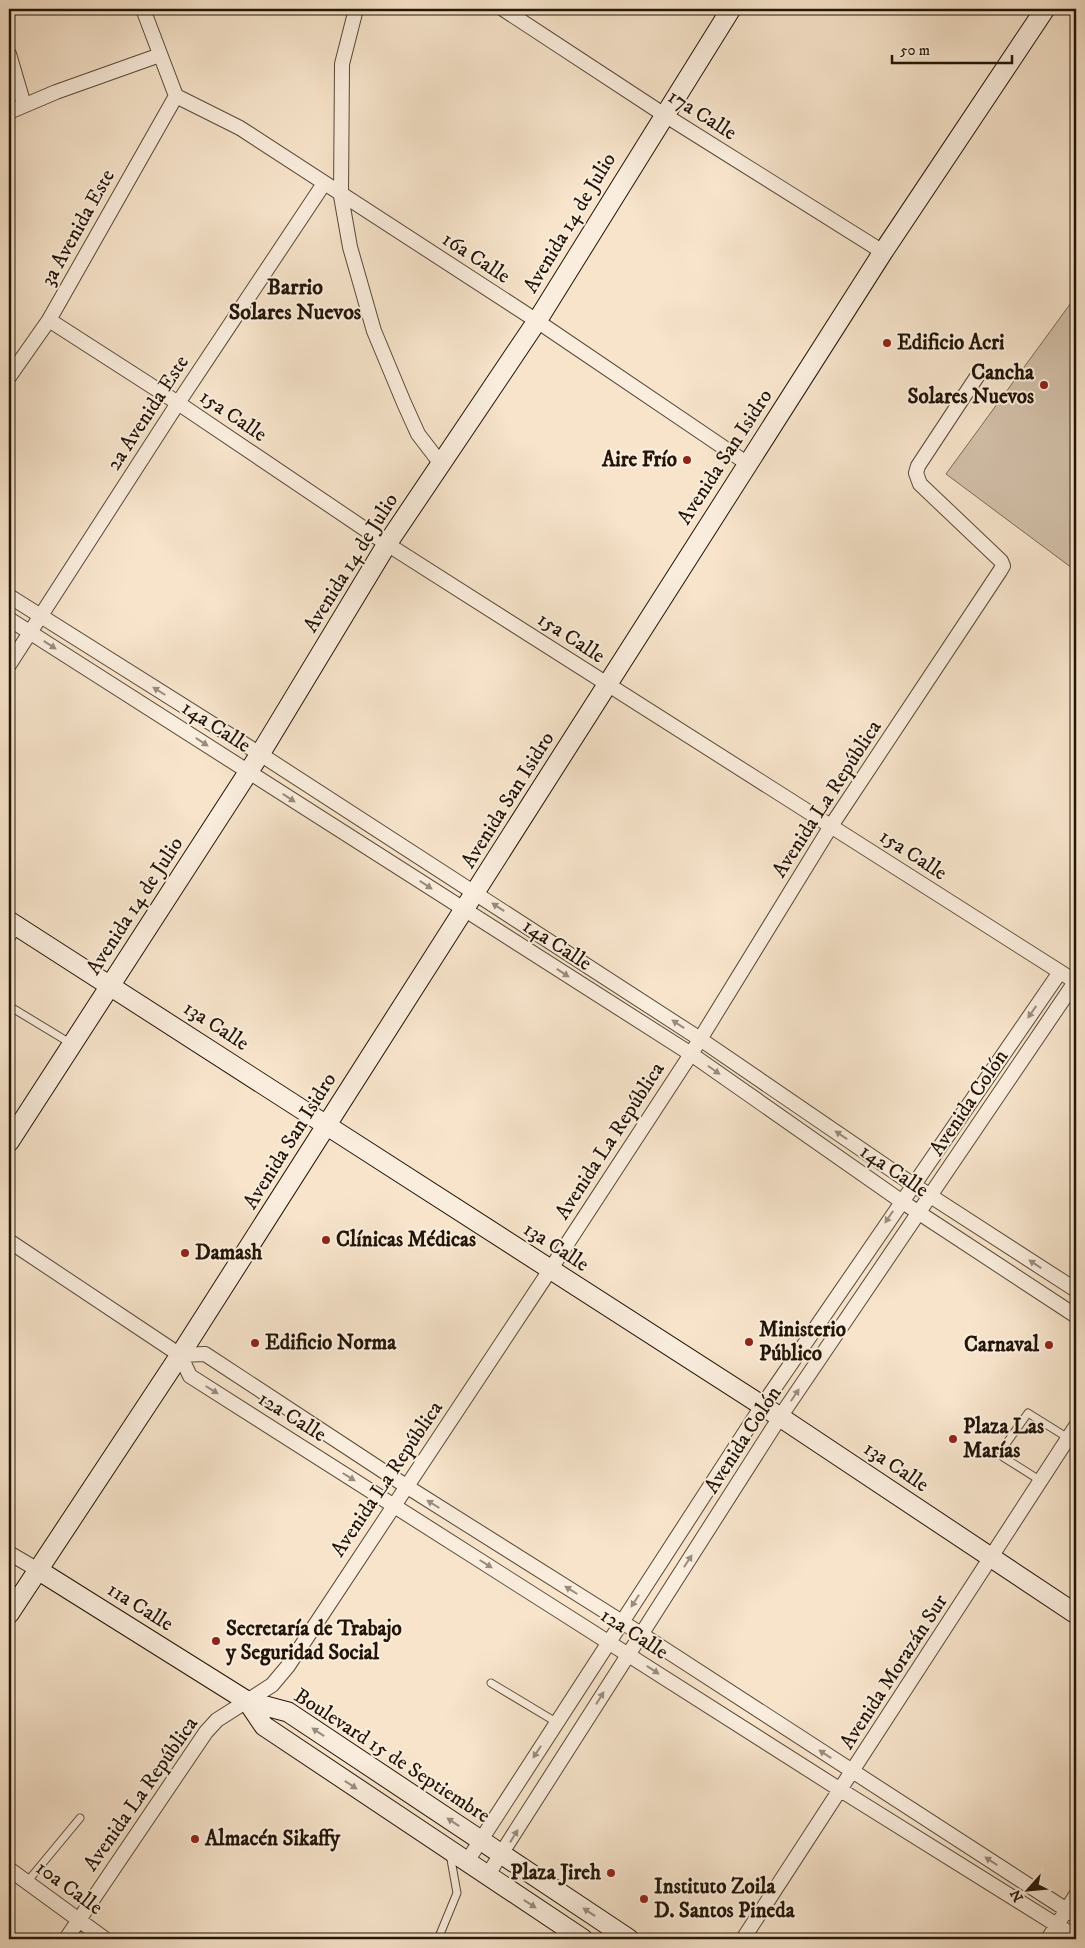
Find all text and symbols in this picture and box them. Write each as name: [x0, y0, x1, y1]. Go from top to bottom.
scale bar: [892, 32, 1012, 64]
text: 50 m: [900, 41, 930, 60]
street label: 17a Calle: [663, 84, 742, 146]
street label: Avenida 14 de Julio: [518, 148, 622, 298]
street label: 3a Avenida Este: [35, 165, 121, 291]
street label: 16a Calle: [437, 226, 515, 290]
district label: Barrio Solares Nuevos: [229, 274, 362, 326]
place label: Edificio Acri: [897, 330, 1005, 356]
marker: Edificio Acri: [881, 337, 893, 349]
street label: 2a Avenida Este: [101, 350, 195, 476]
place label: Cancha Solares Nuevos: [908, 360, 1035, 410]
marker: Cancha Solares Nuevos: [1038, 379, 1050, 391]
street label: 15a Calle: [194, 384, 272, 448]
street label: Avenida San Isidro: [672, 384, 778, 530]
place label: Aire Frío: [601, 447, 677, 473]
marker: Aire Frío: [681, 454, 693, 466]
street label: Avenida 14 de Julio: [298, 489, 404, 637]
street label: 15a Calle: [532, 607, 610, 670]
one-way arrow: [43, 640, 56, 650]
one-way arrow: [153, 686, 166, 695]
street label: 14a Calle: [176, 695, 256, 759]
street label: Avenida La República: [766, 715, 888, 883]
street label: Avenida San Isidro: [456, 727, 560, 873]
one-way arrow: [195, 737, 208, 747]
one-way arrow: [282, 793, 295, 802]
street label: 15a Calle: [874, 824, 952, 887]
street label: Avenida 14 de Julio: [81, 832, 189, 980]
one-way arrow: [419, 880, 432, 890]
one-way arrow: [491, 903, 504, 912]
street label: 14a Calle: [517, 913, 597, 977]
one-way arrow: [556, 968, 569, 977]
street label: 13a Calle: [178, 995, 254, 1057]
one-way arrow: [1027, 1005, 1037, 1019]
one-way arrow: [671, 1020, 685, 1029]
street label: Avenida Colón: [924, 1045, 1014, 1161]
street label: Avenida La República: [549, 1057, 671, 1225]
one-way arrow: [707, 1065, 721, 1075]
street label: Avenida San Isidro: [238, 1068, 342, 1214]
one-way arrow: [835, 1131, 848, 1140]
street label: 14a Calle: [855, 1139, 934, 1204]
one-way arrow: [885, 1211, 894, 1224]
street label: 13a Calle: [518, 1216, 594, 1278]
place label: Clínicas Médicas: [336, 1227, 476, 1253]
marker: Clínicas Médicas: [320, 1234, 332, 1246]
place label: Damash: [195, 1240, 263, 1266]
marker: Damash: [179, 1247, 191, 1259]
one-way arrow: [1029, 1259, 1042, 1268]
place label: Ministerio Público: [759, 1317, 846, 1367]
place label: Edificio Norma: [265, 1330, 397, 1356]
place label: Carnaval: [964, 1332, 1040, 1358]
marker: Ministerio Público: [743, 1336, 755, 1348]
marker: Edificio Norma: [249, 1337, 261, 1349]
marker: Carnaval: [1043, 1339, 1055, 1351]
street label: Avenida Colón: [699, 1381, 787, 1499]
one-way arrow: [205, 1385, 218, 1395]
street label: 12a Calle: [253, 1386, 331, 1448]
one-way arrow: [790, 1388, 800, 1402]
street label: Avenida La República: [325, 1396, 449, 1562]
place label: Plaza Las Marías: [963, 1414, 1044, 1464]
marker: Plaza Las Marías: [947, 1433, 959, 1445]
street label: 13a Calle: [858, 1436, 934, 1498]
one-way arrow: [343, 1472, 356, 1482]
one-way arrow: [427, 1499, 440, 1508]
one-way arrow: [683, 1554, 693, 1568]
one-way arrow: [480, 1559, 493, 1569]
street label: 11a Calle: [102, 1577, 178, 1638]
one-way arrow: [564, 1585, 578, 1595]
street label: Avenida Morazán Sur: [834, 1590, 954, 1754]
one-way arrow: [630, 1594, 640, 1607]
street label: 12a Calle: [595, 1603, 673, 1666]
place label: Secretaría de Trabajo y Seguridad Social: [225, 1616, 402, 1666]
marker: Secretaría de Trabajo y Seguridad Social: [210, 1635, 222, 1647]
one-way arrow: [646, 1665, 660, 1675]
street label: Boulevard 15 de Septiembre: [289, 1683, 495, 1829]
one-way arrow: [595, 1691, 605, 1704]
street label: Avenida La República: [78, 1712, 204, 1876]
one-way arrow: [311, 1727, 325, 1737]
one-way arrow: [532, 1745, 542, 1758]
one-way arrow: [819, 1749, 832, 1759]
one-way arrow: [344, 1781, 358, 1790]
one-way arrow: [446, 1817, 460, 1827]
place label: Almacén Sikaffy: [204, 1826, 341, 1852]
one-way arrow: [510, 1829, 519, 1842]
marker: Almacén Sikaffy: [189, 1833, 201, 1845]
street label: 10a Calle: [30, 1855, 108, 1921]
one-way arrow: [985, 1856, 998, 1866]
place label: Plaza Jireh: [510, 1860, 602, 1886]
north arrow: [1002, 1866, 1052, 1916]
marker: Plaza Jireh: [605, 1867, 617, 1879]
place label: Instituto Zoila D. Santos Pineda: [654, 1874, 796, 1924]
text: N: [1006, 1886, 1028, 1905]
marker: Instituto Zoila D. Santos Pineda: [638, 1893, 650, 1905]
one-way arrow: [523, 1900, 537, 1909]
one-way arrow: [582, 1907, 595, 1917]

